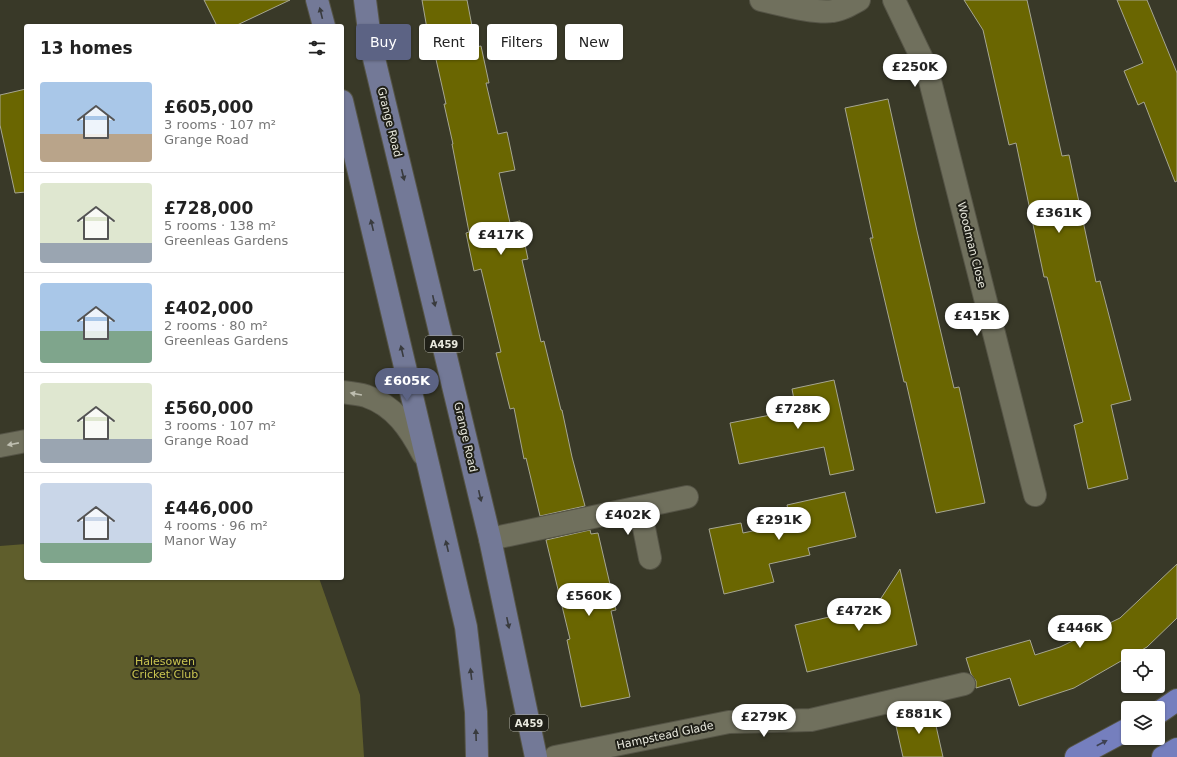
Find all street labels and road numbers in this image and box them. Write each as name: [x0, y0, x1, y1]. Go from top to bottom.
street label: Grange Road: [375, 86, 404, 158]
street label: Woodman Close: [954, 201, 989, 290]
road number: A459: [425, 336, 463, 352]
street label: Grange Road: [451, 401, 480, 473]
road number: A459: [510, 715, 548, 731]
street label: Hampstead Glade: [615, 719, 715, 752]

